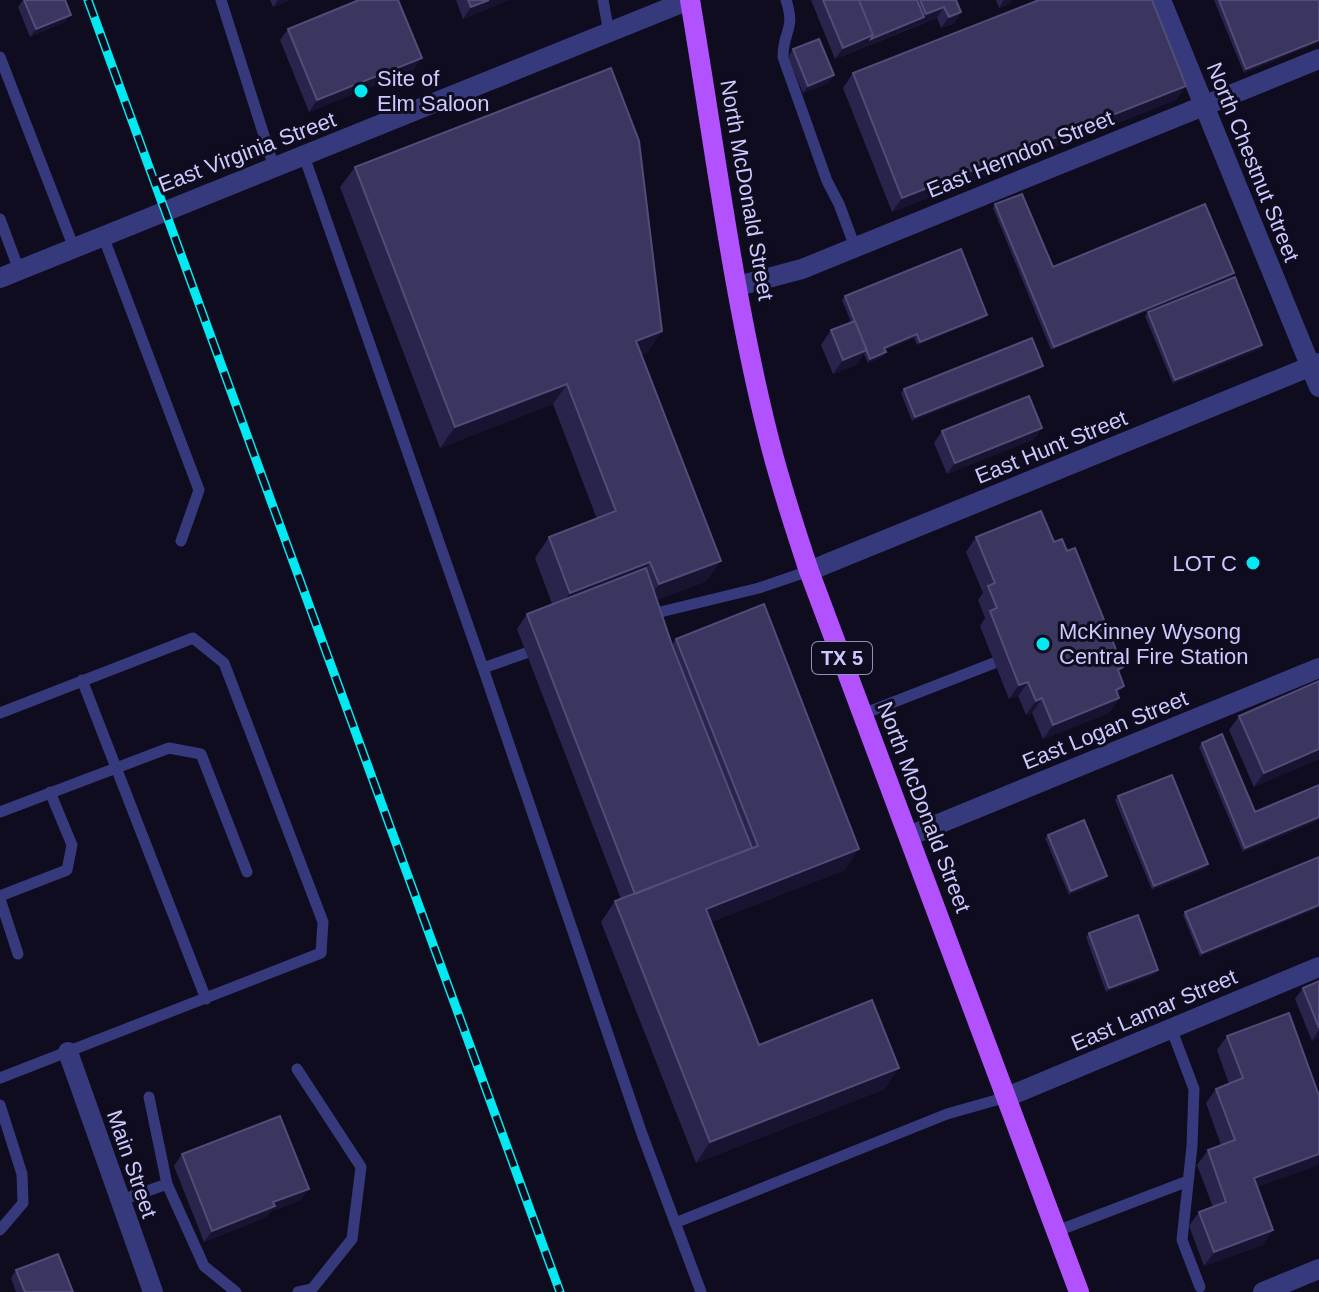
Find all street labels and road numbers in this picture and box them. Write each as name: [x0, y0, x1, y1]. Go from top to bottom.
street label: North Chestnut Street: [1202, 59, 1304, 265]
street label: North McDonald Street: [715, 78, 779, 302]
street label: East Herndon Street: [923, 105, 1117, 203]
street label: East Virginia Street: [155, 107, 339, 197]
street label: East Hunt Street: [971, 405, 1131, 489]
road number: TX 5: [812, 642, 872, 674]
street label: East Logan Street: [1019, 685, 1191, 775]
street label: North McDonald Street: [872, 698, 976, 916]
street label: East Lamar Street: [1068, 964, 1240, 1056]
street label: Main Street: [102, 1107, 162, 1221]

